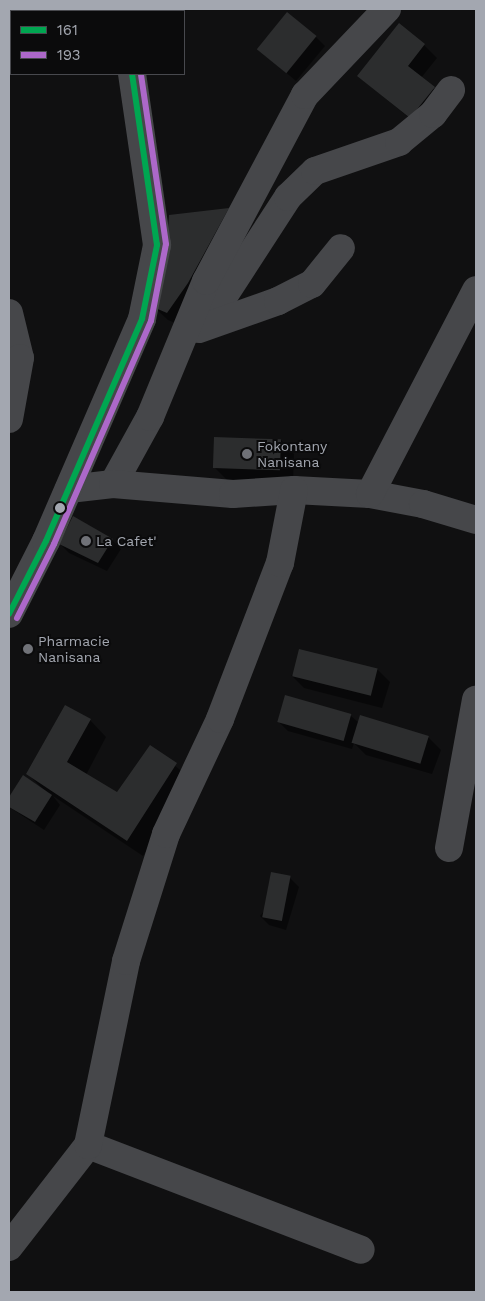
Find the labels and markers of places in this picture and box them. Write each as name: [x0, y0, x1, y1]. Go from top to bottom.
place label: Fokontany Nanisana: [257, 438, 327, 471]
marker: Fokontany Nanisana: [241, 448, 253, 460]
unlabelled marker: [55, 503, 65, 513]
place label: La Cafet': [96, 533, 157, 549]
marker: La Cafet': [80, 535, 92, 547]
place label: Pharmacie Nanisana: [38, 633, 110, 666]
marker: Pharmacie Nanisana: [22, 643, 34, 655]

